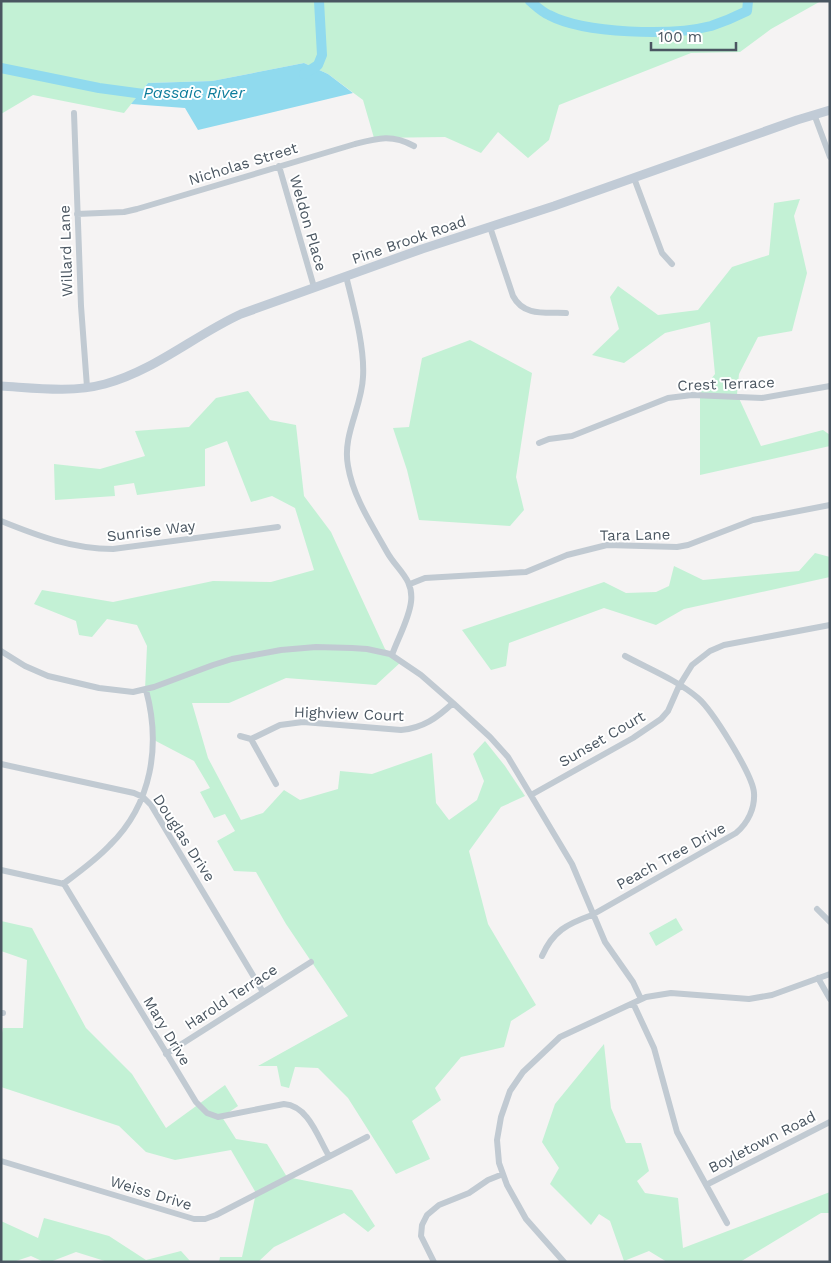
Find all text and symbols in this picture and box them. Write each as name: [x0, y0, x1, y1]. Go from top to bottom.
scale bar: [651, 20, 736, 52]
text: 100 m: [658, 28, 702, 46]
water label: Passaic River: [143, 83, 246, 102]
street label: Nicholas Street: [186, 139, 300, 189]
street label: Weldon Place: [286, 173, 330, 273]
street label: Willard Lane: [55, 205, 77, 297]
street label: Pine Brook Road: [349, 212, 469, 268]
street label: Crest Terrace: [677, 373, 775, 395]
street label: Sunrise Way: [106, 517, 197, 545]
street label: Tara Lane: [600, 525, 670, 545]
street label: Highview Court: [294, 703, 405, 725]
street label: Sunset Court: [556, 707, 649, 771]
street label: Douglas Drive: [149, 791, 219, 885]
street label: Peach Tree Drive: [613, 819, 729, 893]
street label: Harold Terrace: [181, 960, 281, 1034]
street label: Mary Drive: [139, 993, 195, 1069]
street label: Boyletown Road: [705, 1107, 819, 1177]
street label: Weiss Drive: [108, 1172, 194, 1214]

